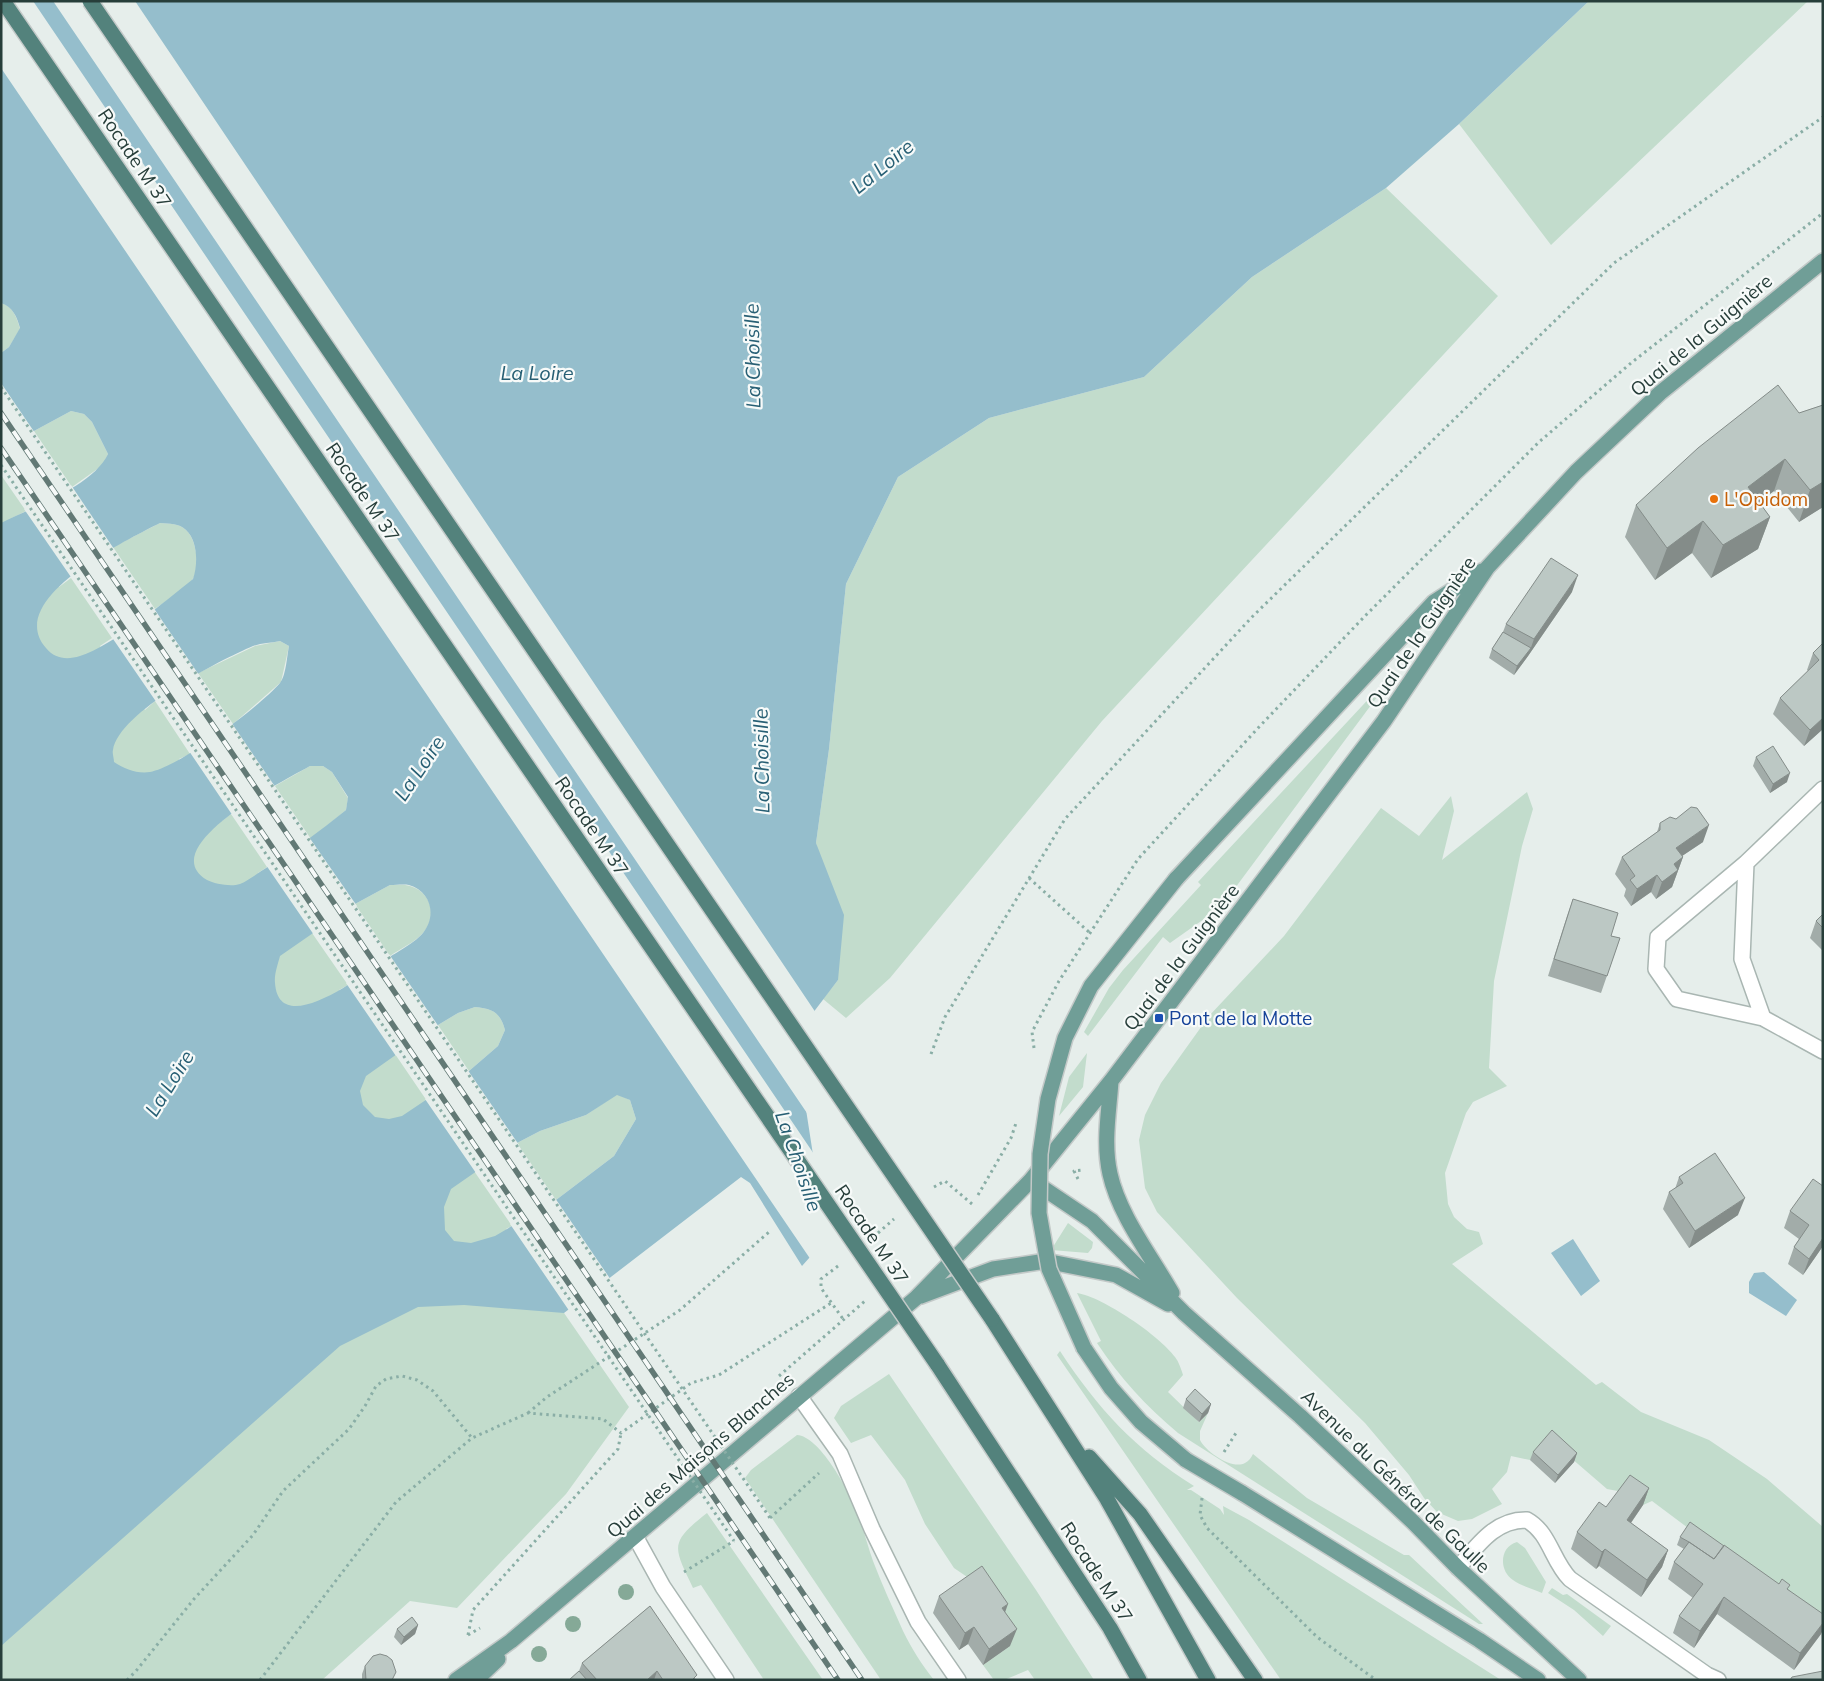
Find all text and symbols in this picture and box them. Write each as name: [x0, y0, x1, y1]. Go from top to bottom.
street label: Rocade M 37: [93, 104, 177, 212]
water label: La Loire: [846, 133, 918, 199]
street label: Quai de la Guignière: [1625, 269, 1777, 401]
water label: La Choisille: [739, 303, 765, 409]
water label: La Loire: [500, 360, 574, 385]
street label: Rocade M 37: [321, 438, 405, 546]
place label: L'Opidom: [1724, 487, 1808, 511]
marker: L'Opidom: [1708, 493, 1720, 505]
street label: Quai de la Guignière: [1361, 551, 1481, 713]
water label: La Choisille: [748, 708, 774, 814]
water label: La Loire: [388, 731, 450, 805]
street label: Rocade M 37: [550, 772, 634, 880]
street label: Quai de la Guignière: [1118, 879, 1244, 1035]
place label: Pont de la Motte: [1169, 1006, 1312, 1030]
marker: Pont de la Motte: [1153, 1012, 1165, 1024]
water label: La Loire: [139, 1045, 199, 1121]
water label: La Choisille: [770, 1107, 828, 1215]
street label: Rocade M 37: [830, 1180, 914, 1288]
street label: Quai des Maisons Blanches: [601, 1367, 799, 1543]
street label: Avenue du Général de Gaulle: [1296, 1384, 1496, 1578]
street label: Rocade M 37: [1056, 1517, 1138, 1627]

